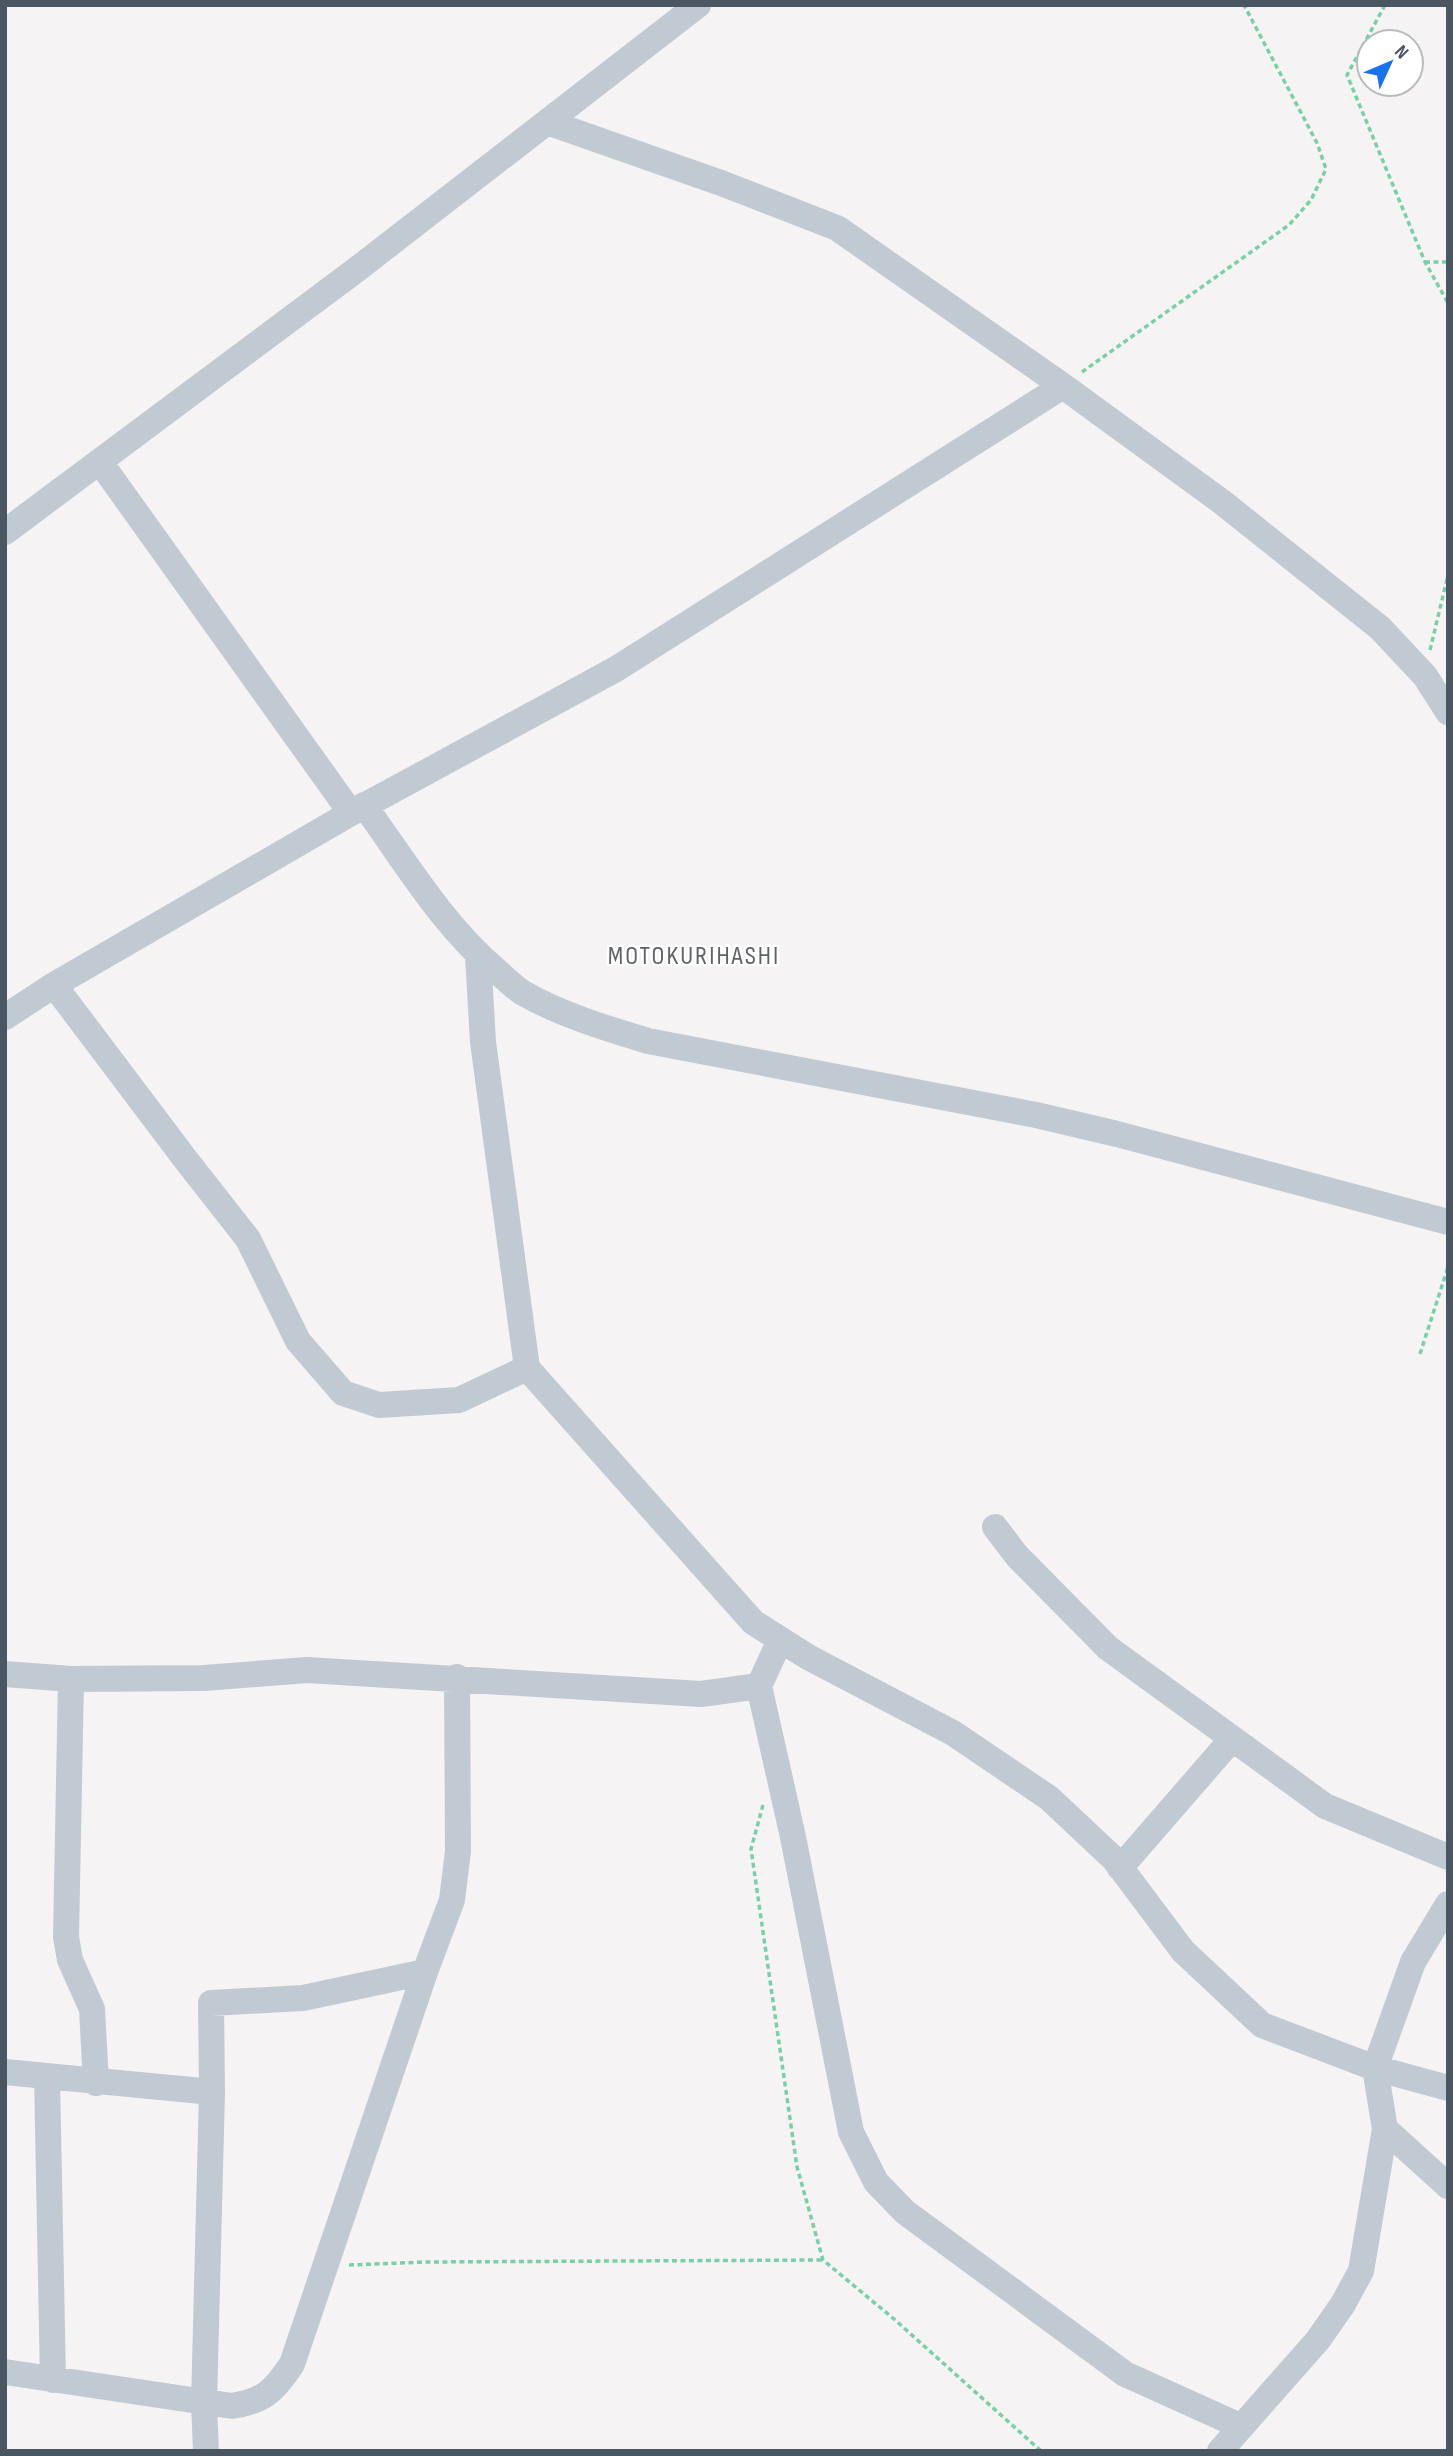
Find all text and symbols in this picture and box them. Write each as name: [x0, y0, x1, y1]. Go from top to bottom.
north arrow: [1355, 28, 1425, 98]
text: N: [1389, 41, 1413, 64]
district label: MOTOKURIHASHI: [608, 941, 780, 972]

